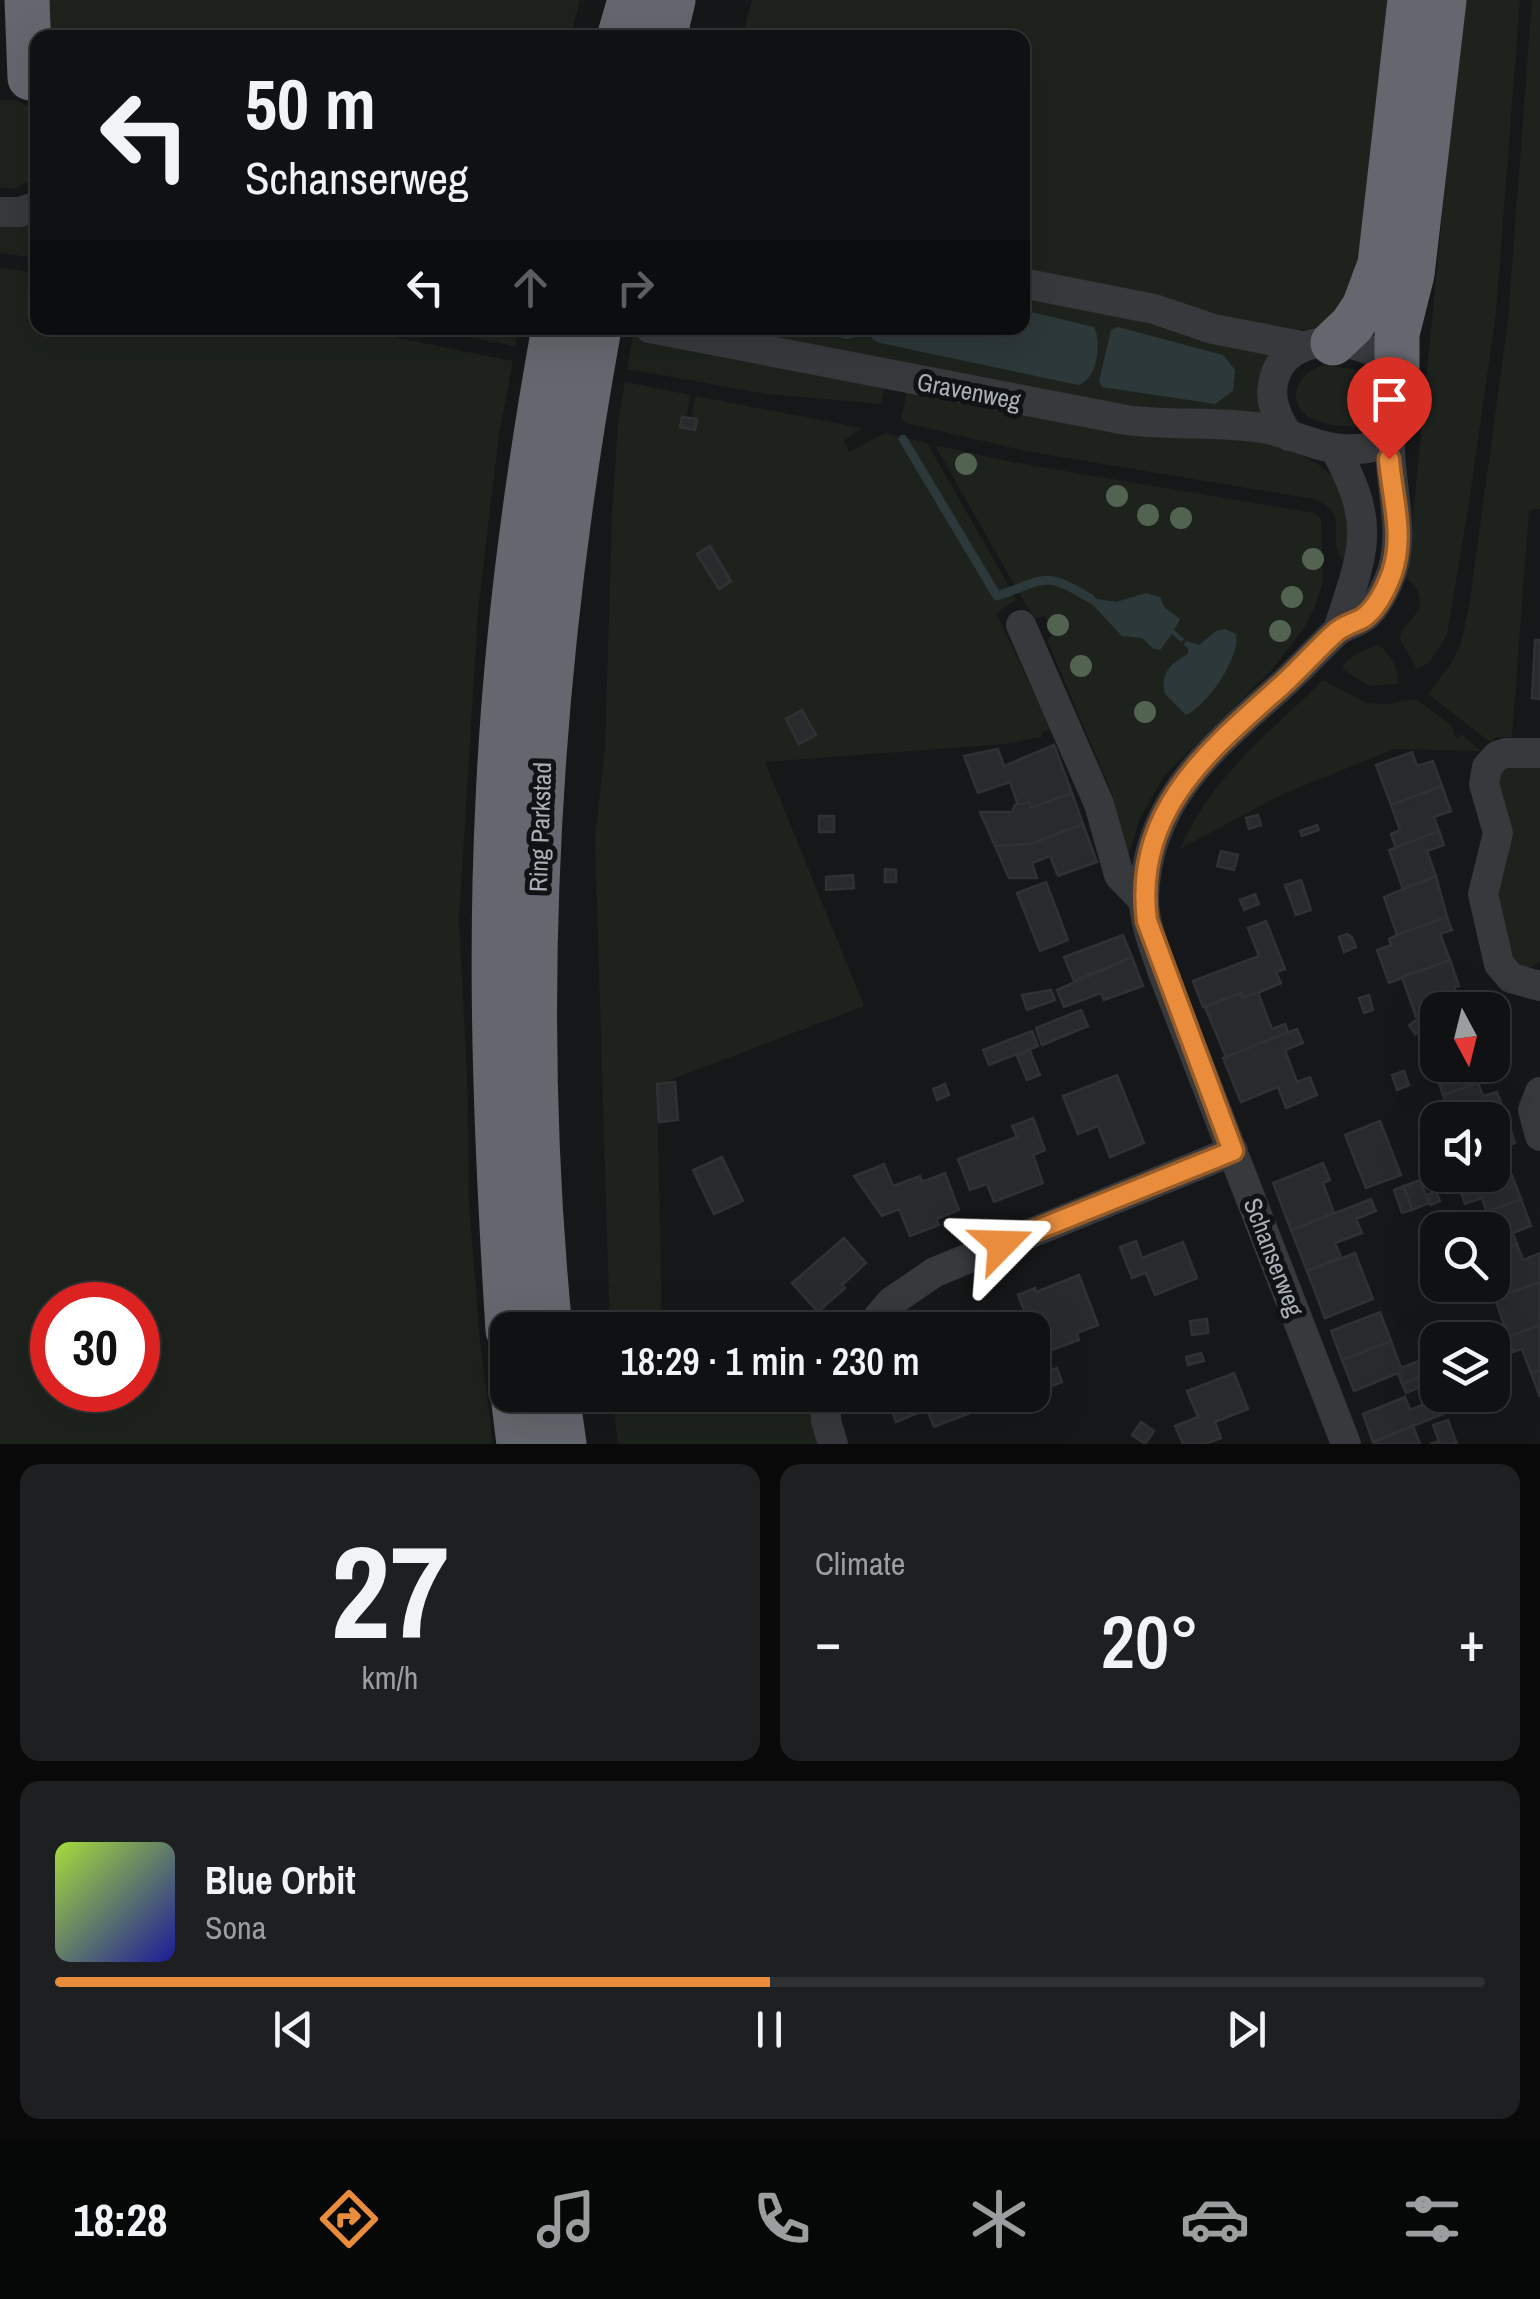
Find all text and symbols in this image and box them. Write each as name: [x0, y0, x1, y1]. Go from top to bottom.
text: 50 m: [245, 57, 376, 151]
icon: left: [80, 70, 210, 200]
text: Schanserweg: [245, 147, 469, 208]
icon: left: [398, 260, 453, 315]
icon: ahead: [503, 260, 558, 315]
icon: right: [608, 260, 663, 315]
pin: [1347, 357, 1432, 460]
street label: Gravenweg: [914, 364, 1024, 418]
icon: arrive: [1362, 372, 1417, 427]
street label: Ring Parkstad: [521, 761, 559, 893]
north arrow: [1420, 992, 1510, 1082]
map controls: [1420, 992, 1510, 1412]
button: sound: [1420, 1102, 1510, 1192]
position arrow: [950, 1192, 1054, 1296]
street label: Schanserweg: [1236, 1193, 1312, 1322]
button: search: [1420, 1212, 1510, 1302]
speed limit sign: 30: [30, 1282, 160, 1412]
button: layers: [1420, 1322, 1510, 1412]
text: 18:29 · 1 min · 230 m: [620, 1336, 920, 1387]
text: 27: [331, 1503, 449, 1679]
text: Climate: [815, 1542, 905, 1585]
text: 20°: [1101, 1590, 1199, 1691]
text: −: [815, 1604, 841, 1678]
text: +: [1459, 1604, 1485, 1678]
text: km/h: [362, 1656, 418, 1699]
text: Blue Orbit: [205, 1855, 356, 1906]
text: Sona: [205, 1906, 266, 1949]
icon: previous: [266, 2002, 321, 2057]
icon: pause: [742, 2002, 797, 2057]
icon: next: [1219, 2002, 1274, 2057]
icon: directions: [314, 2184, 384, 2254]
icon: music: [531, 2184, 601, 2254]
icon: phone: [747, 2184, 817, 2254]
icon: climate: [964, 2184, 1034, 2254]
icon: car: [1180, 2184, 1250, 2254]
icon: filters: [1397, 2184, 1467, 2254]
text: 18:28: [73, 2189, 168, 2250]

